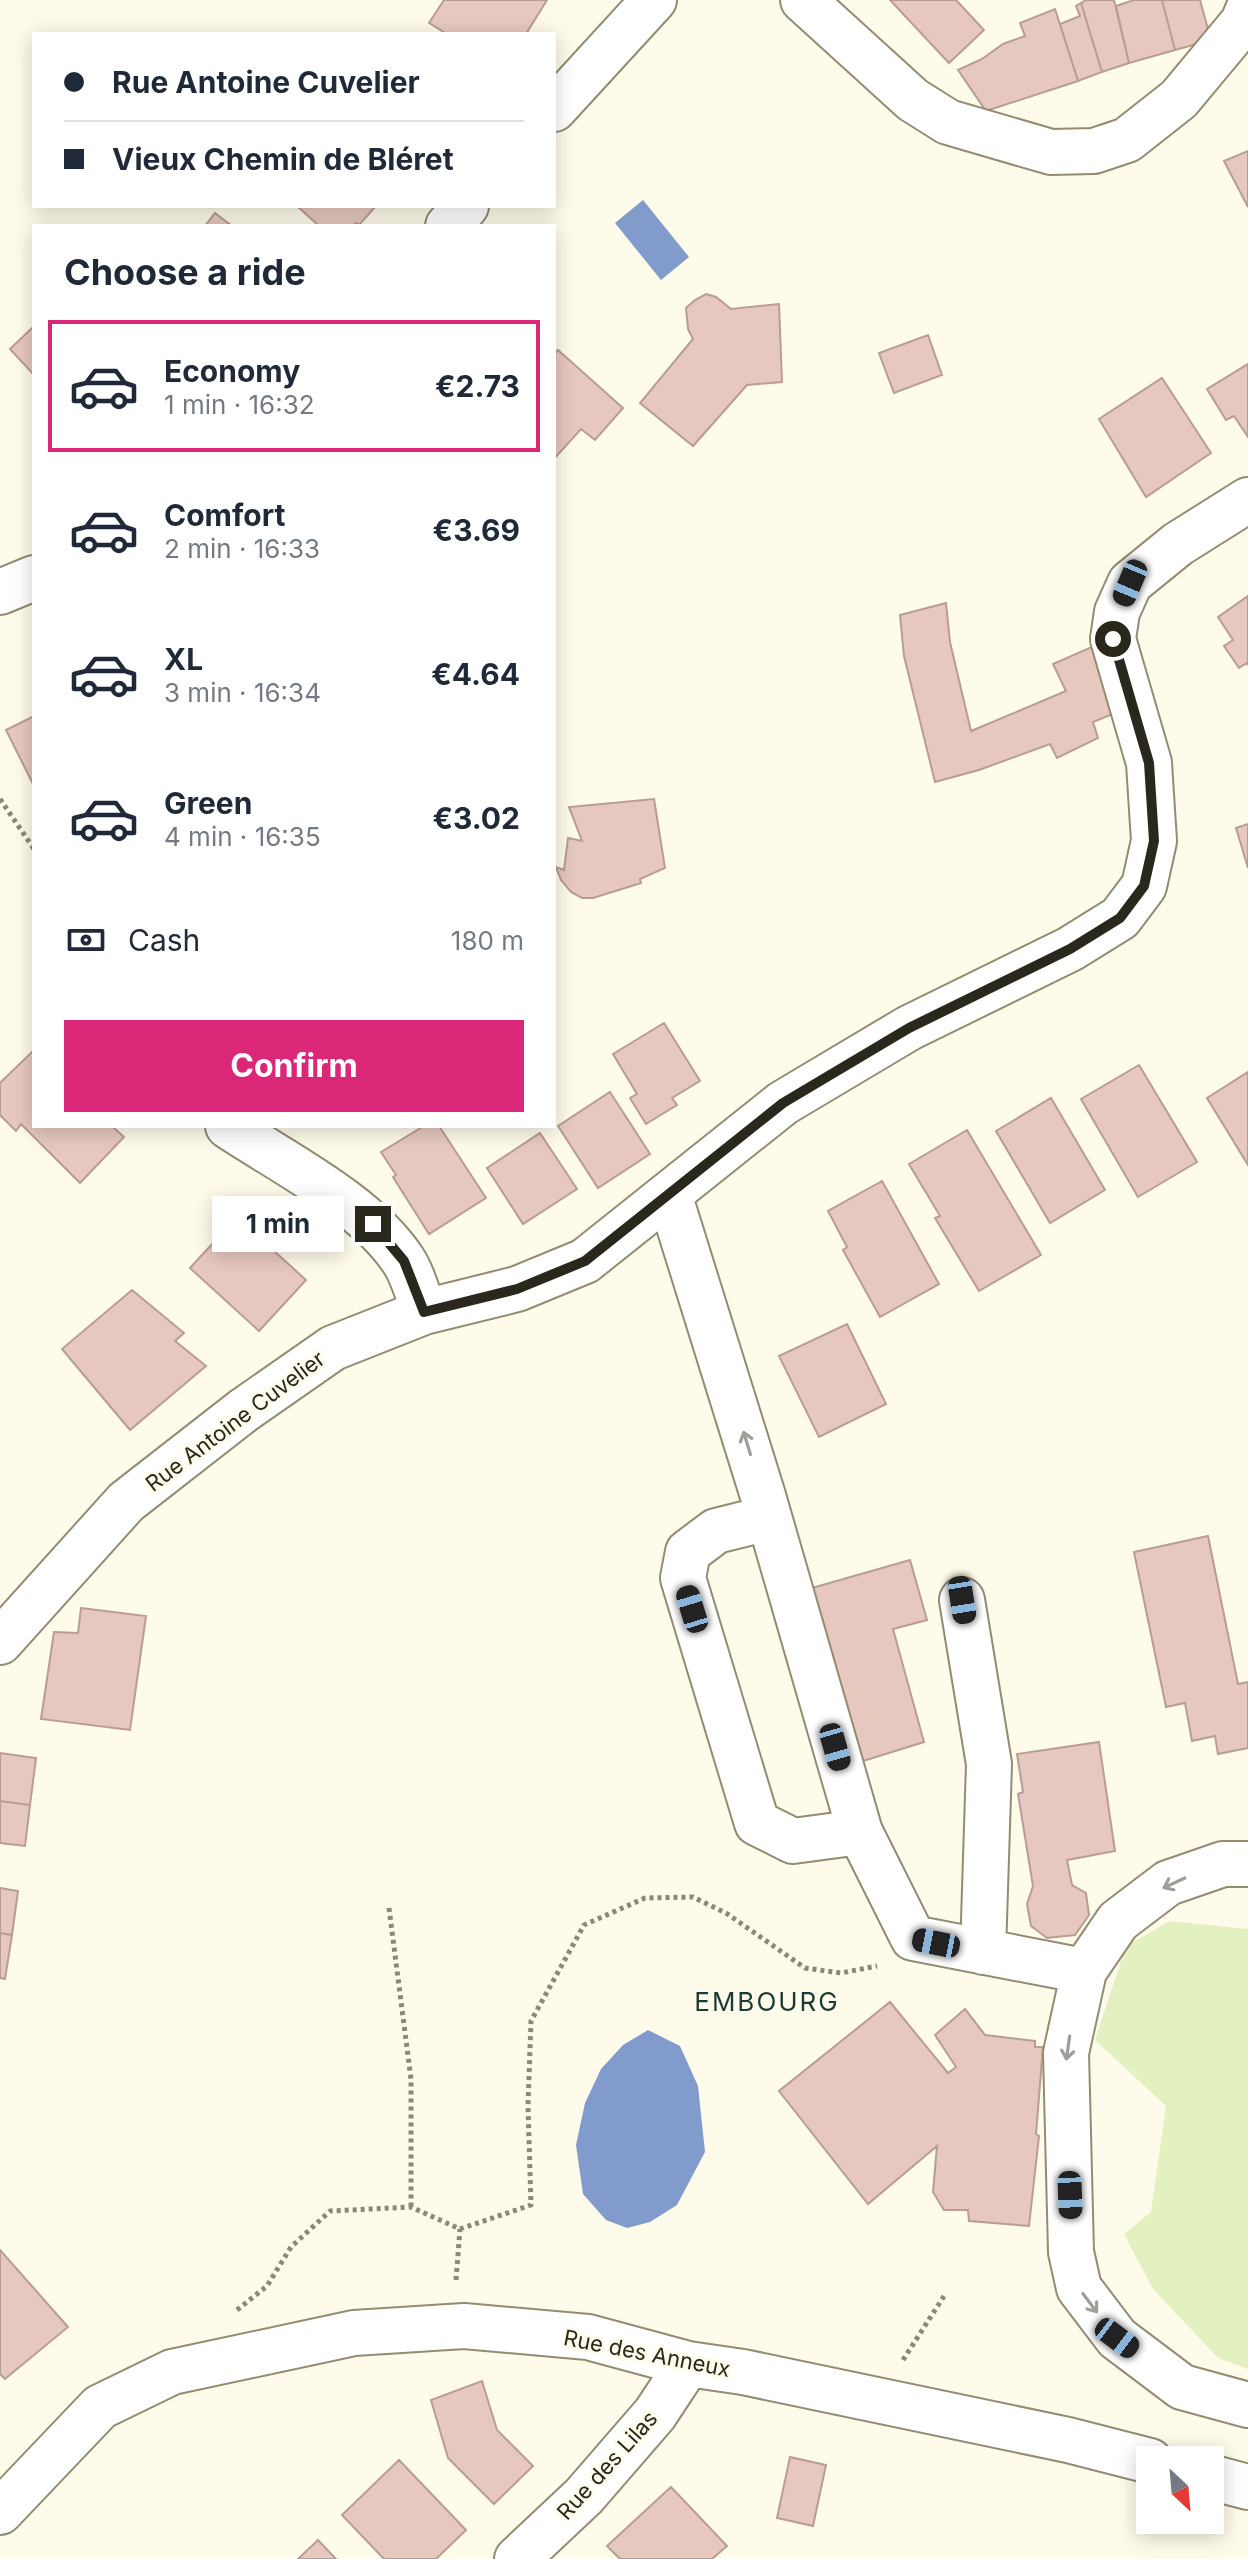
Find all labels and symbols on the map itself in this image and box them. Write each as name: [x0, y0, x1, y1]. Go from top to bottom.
car: [1110, 556, 1150, 610]
route start: [1095, 621, 1131, 657]
callout: 1 min: [213, 1196, 345, 1252]
route end: [355, 1206, 391, 1242]
street label: Rue Antoine Cuvelier: [140, 1345, 330, 1497]
one-way arrow: [738, 1431, 753, 1456]
car: [946, 1574, 978, 1626]
car: [674, 1583, 710, 1635]
car: [817, 1721, 853, 1773]
one-way arrow: [1162, 1876, 1186, 1891]
car: [910, 1927, 962, 1959]
district label: EMBOURG: [694, 1986, 840, 2017]
one-way arrow: [1060, 2034, 1075, 2060]
car: [1057, 2171, 1083, 2219]
one-way arrow: [1082, 2292, 1099, 2313]
car: [1091, 2314, 1143, 2362]
street label: Rue des Anneux: [561, 2324, 733, 2382]
street label: Rue des Lilas: [551, 2405, 663, 2525]
north arrow: [1136, 2446, 1224, 2534]

